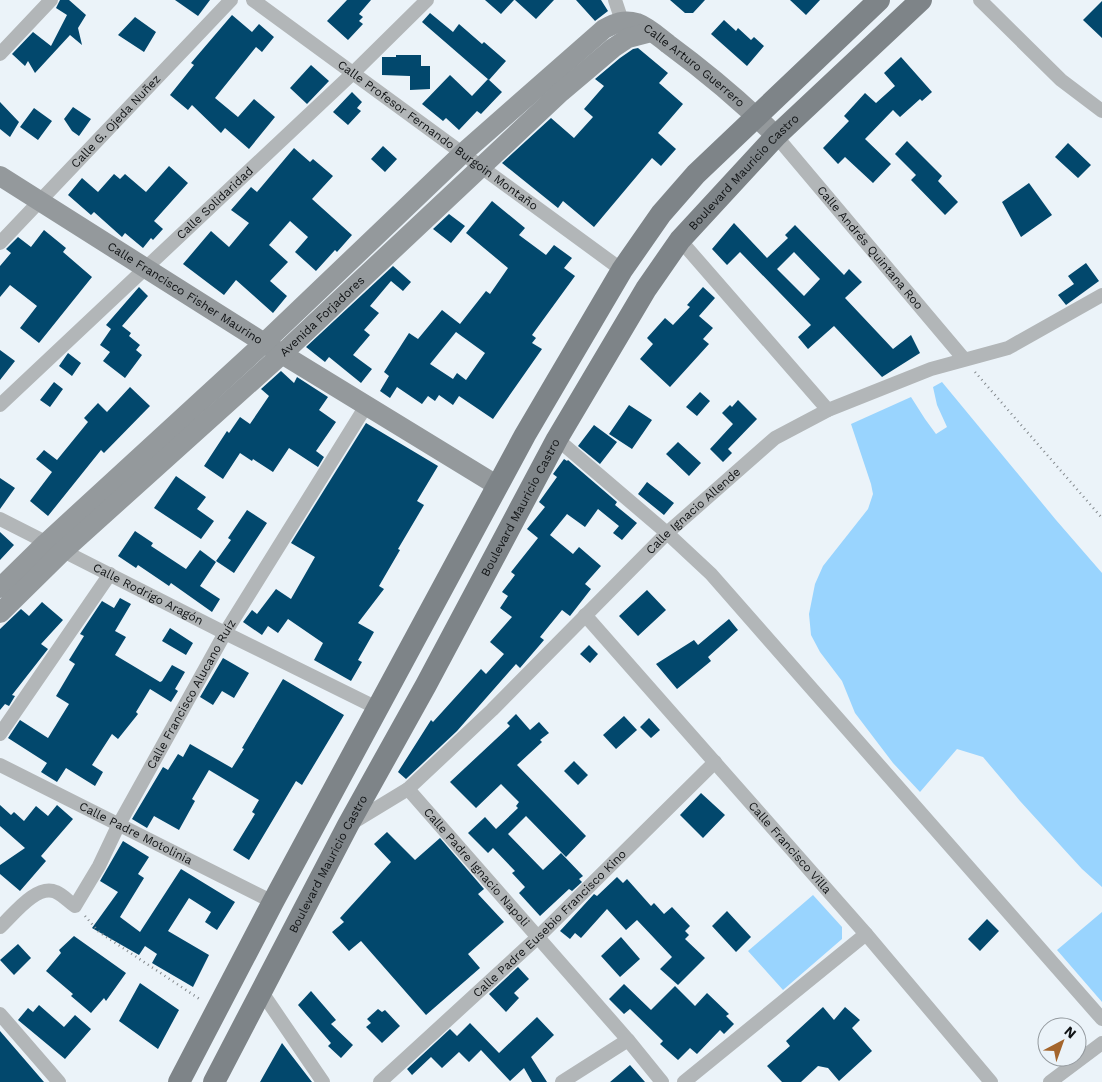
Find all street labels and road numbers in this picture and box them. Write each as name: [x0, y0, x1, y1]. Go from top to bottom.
street label: Calle Arturo Guerrero: [641, 21, 748, 110]
street label: Calle Profesor Fernando Burgoin Montaño: [335, 57, 541, 213]
street label: Calle G. Ojeda Nuñez: [68, 72, 163, 171]
street label: Boulevard Mauricio Castro: [686, 111, 802, 233]
street label: Calle Solidaridad: [174, 164, 256, 242]
street label: Calle Andrés Quintana Roo: [814, 183, 926, 312]
street label: Calle Francisco Fisher Maurino: [105, 239, 265, 347]
street label: Avenida Forjadores: [277, 273, 367, 359]
street label: Boulevard Mauricio Castro: [478, 436, 563, 579]
street label: Calle Ignacio Allende: [643, 465, 743, 557]
street label: Calle Rodrigo Aragón: [91, 560, 206, 628]
street label: Calle Francisco Alucano Ruíz: [144, 617, 239, 772]
street label: Boulevard Mauricio Castro: [286, 793, 370, 935]
street label: Calle Padre Motolinia: [77, 799, 195, 867]
street label: Calle Francisco Villa: [746, 799, 834, 897]
street label: Calle Padre Ignacio Napoli: [421, 805, 532, 929]
street label: Calle Padre Eusebio Francisco Kino: [470, 847, 629, 1000]

